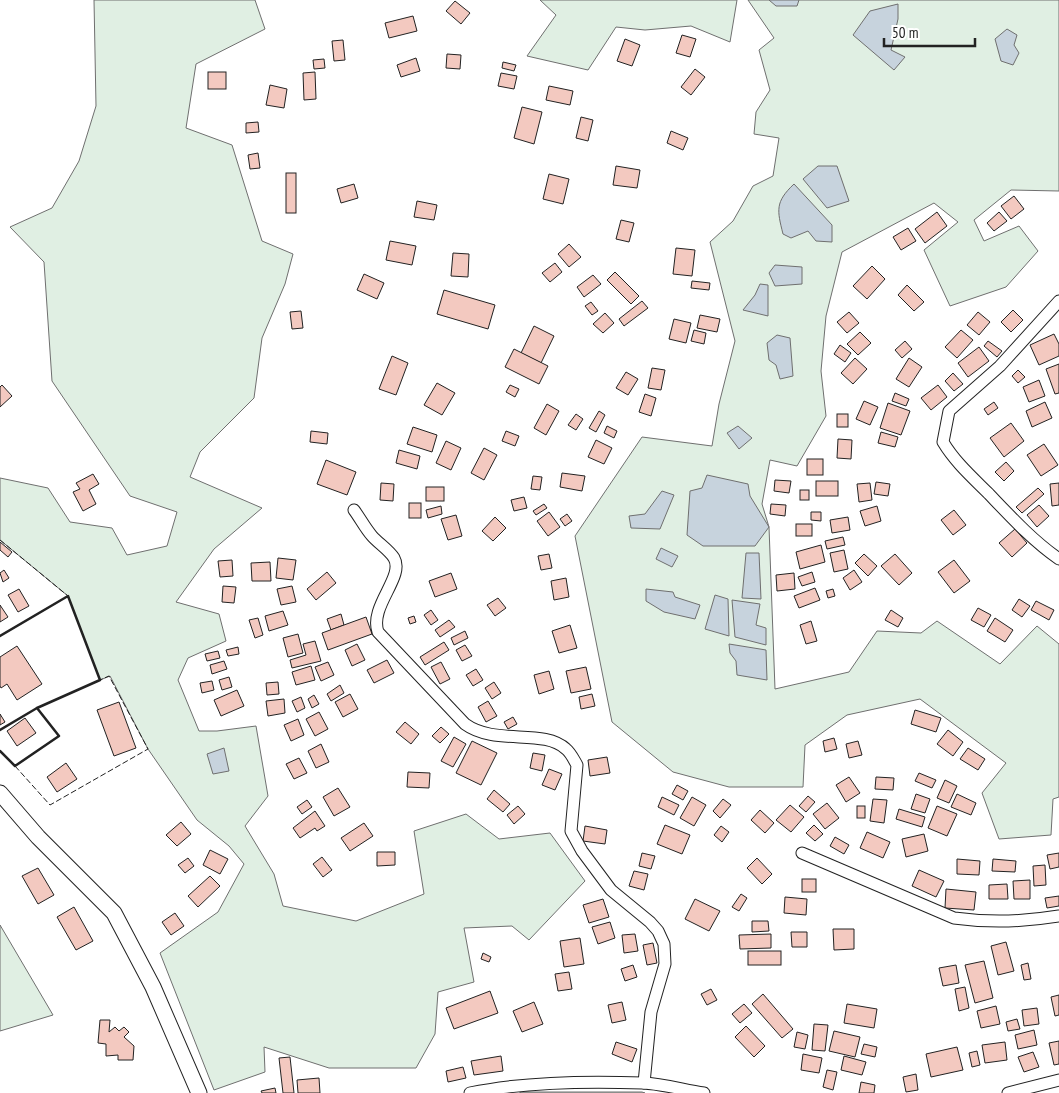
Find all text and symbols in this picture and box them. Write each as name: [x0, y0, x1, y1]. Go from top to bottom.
scale bar: [884, 15, 975, 47]
text: 50 m: [892, 23, 918, 42]

